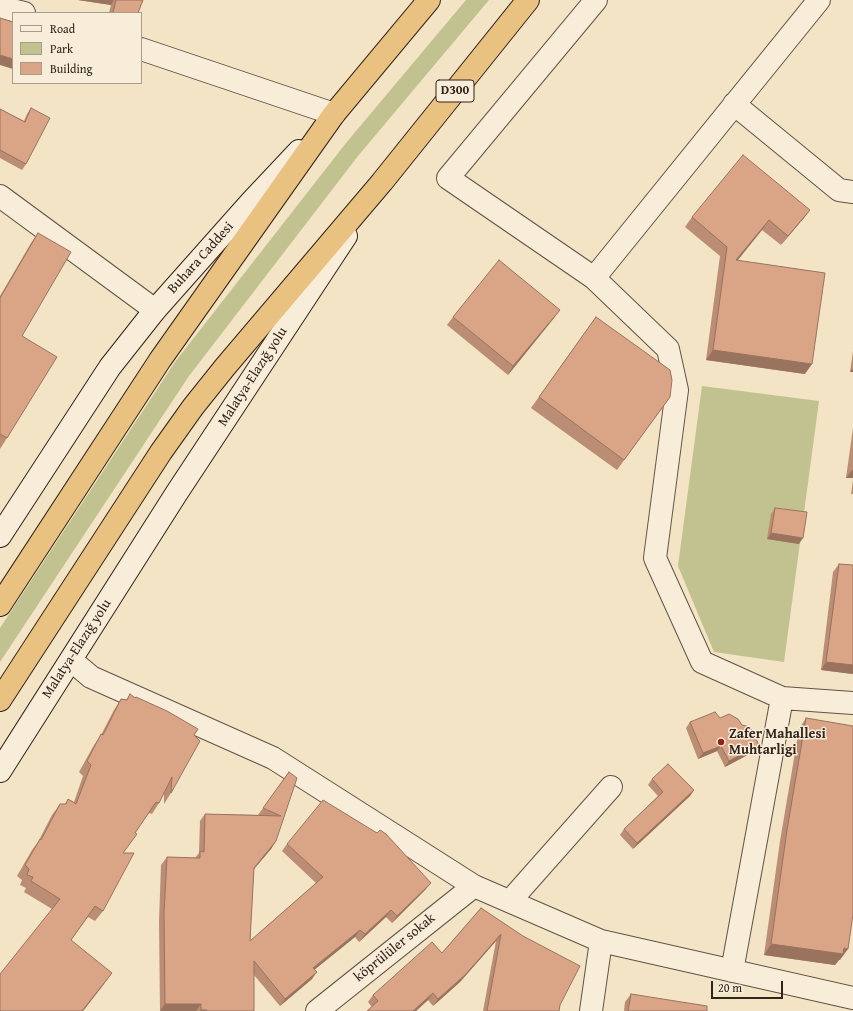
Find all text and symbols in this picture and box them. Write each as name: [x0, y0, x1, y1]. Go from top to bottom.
legend: [12, 12, 142, 84]
text: Road: [50, 20, 75, 37]
text: Park: [50, 40, 73, 57]
text: Building: [50, 60, 93, 77]
road number: D300: [436, 80, 474, 102]
street label: Buhara Caddesi: [164, 219, 238, 297]
street label: Malatya-Elazığ yolu: [215, 324, 291, 430]
street label: Malatya-Elazığ yolu: [39, 596, 115, 702]
place label: Zafer Mahallesi Muhtarligi: [729, 726, 826, 758]
marker: Zafer Mahallesi Muhtarligi: [716, 737, 726, 747]
street label: köprülüler sokak: [351, 910, 439, 986]
scale bar: [713, 973, 785, 999]
text: 20 m: [718, 979, 742, 996]

